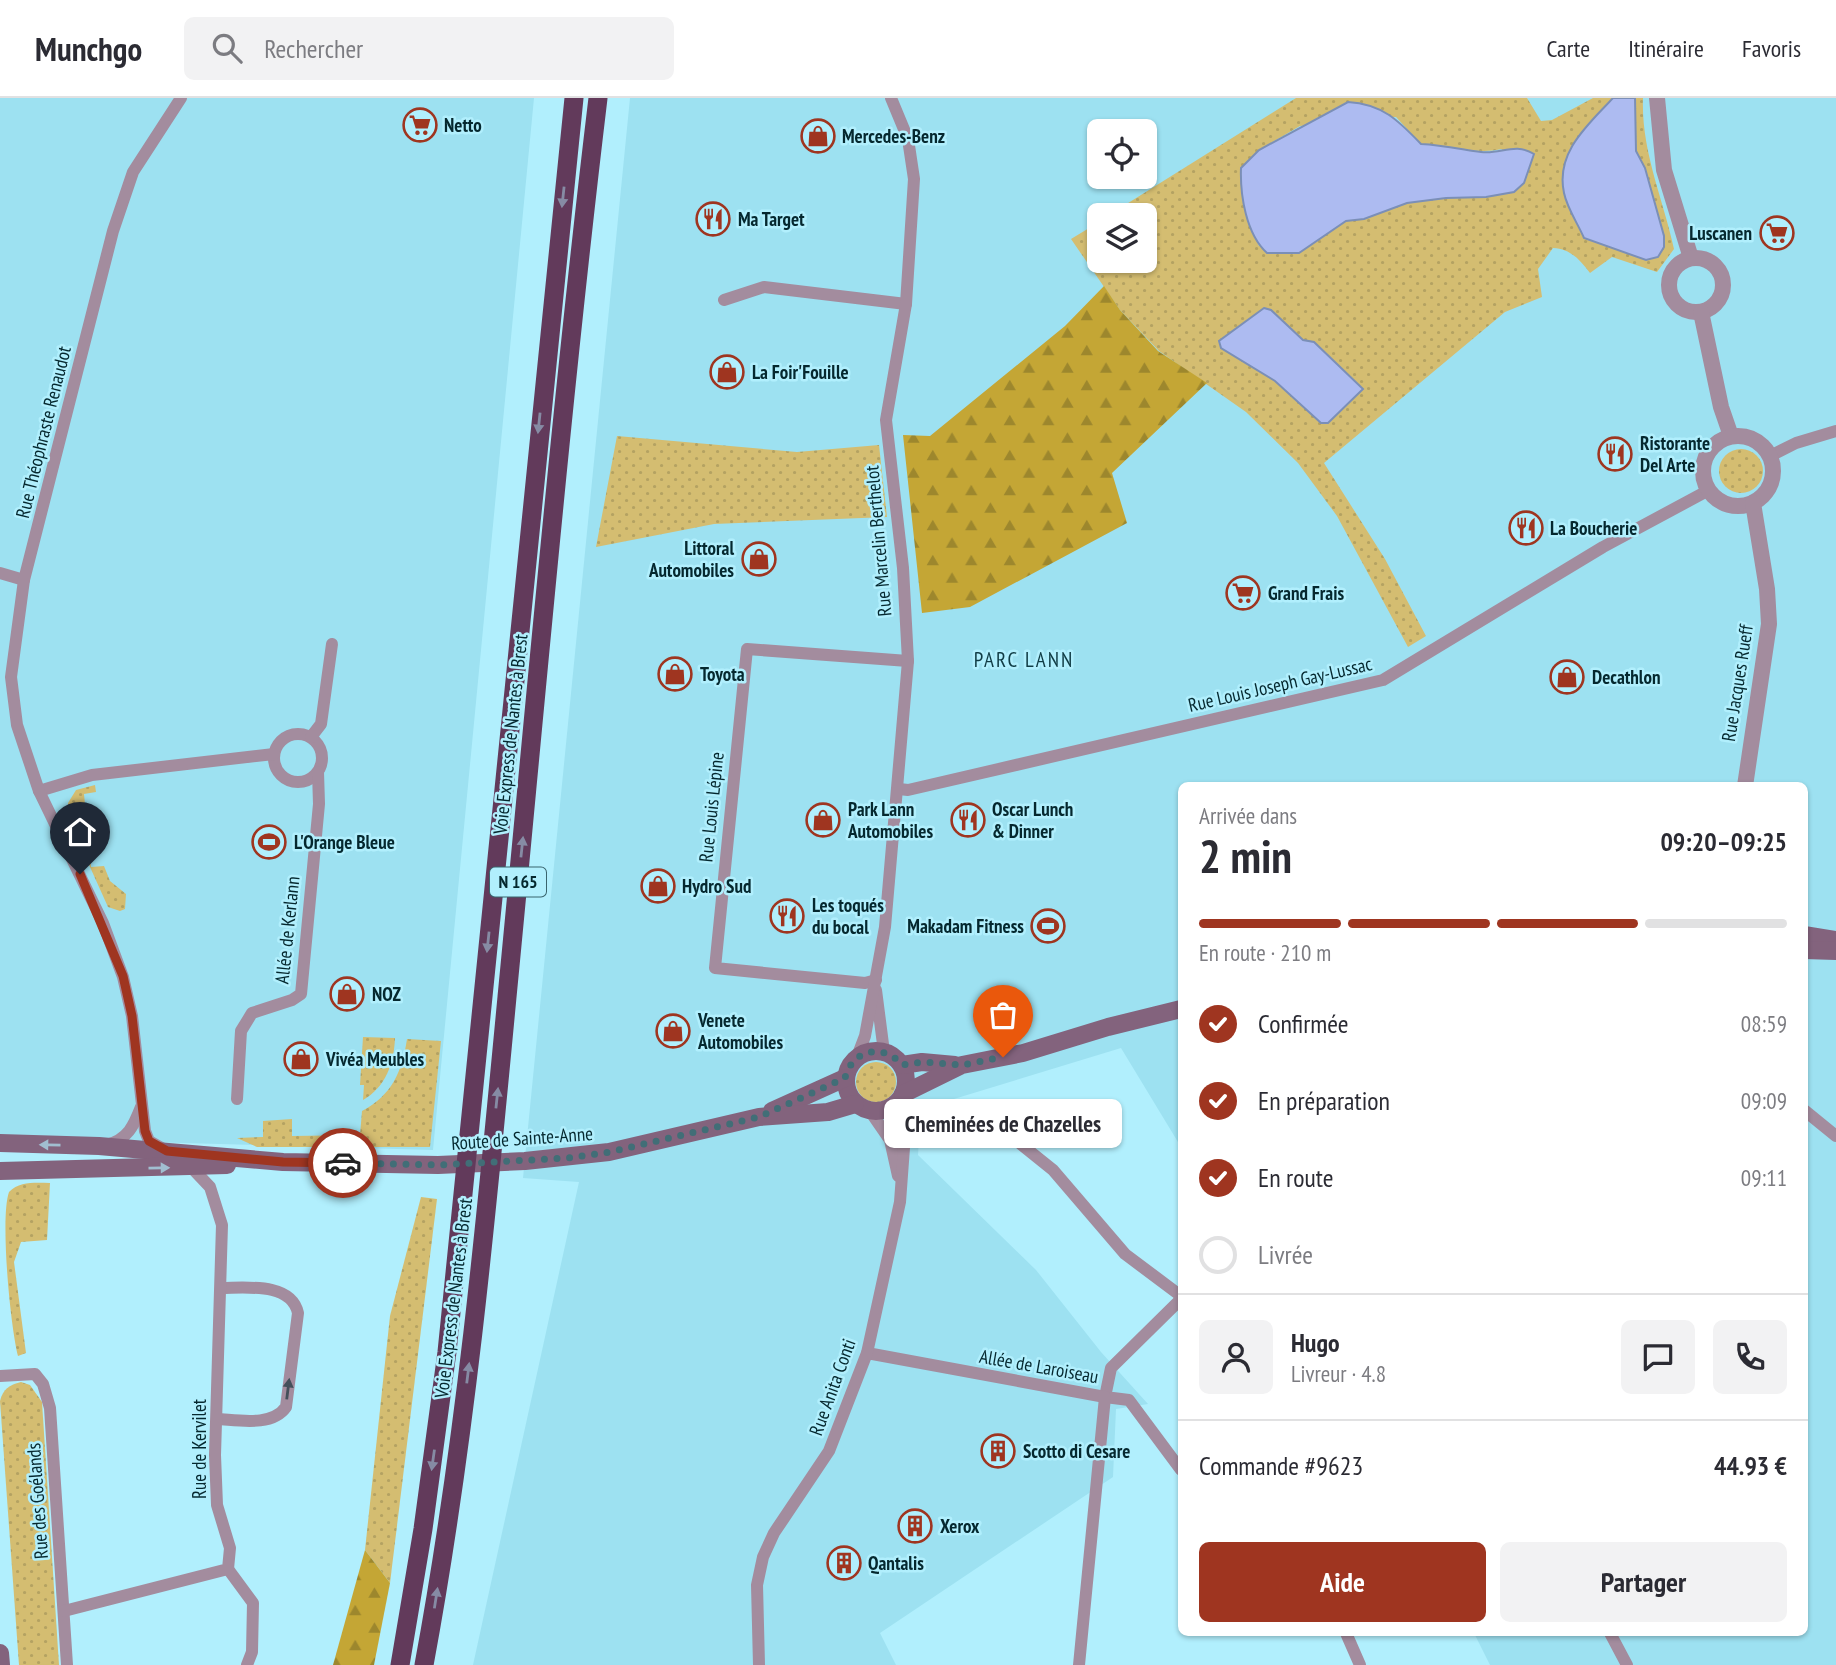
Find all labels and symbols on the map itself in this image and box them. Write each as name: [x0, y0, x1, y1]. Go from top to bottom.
supermarket icon: Netto: [401, 106, 439, 144]
place label: Netto: [444, 113, 482, 137]
shop icon: Mercedes-Benz: [799, 117, 837, 155]
place label: Mercedes-Benz: [842, 124, 945, 148]
one-way arrow: [557, 186, 568, 208]
restaurant icon: Ma Target: [694, 200, 732, 238]
place label: Ma Target: [738, 207, 805, 231]
supermarket icon: Luscanen: [1758, 214, 1796, 252]
place label: Luscanen: [1689, 221, 1752, 245]
street label: Rue Théophraste Renaudot: [10, 343, 76, 520]
shop icon: La Foir'Fouille: [708, 353, 746, 391]
place label: La Foir'Fouille: [752, 360, 849, 384]
one-way arrow: [533, 412, 544, 434]
place label: Ristorante Del Arte: [1640, 431, 1710, 477]
restaurant icon: Ristorante Del Arte: [1596, 435, 1634, 473]
street label: Rue Marcelin Berthelot: [859, 464, 897, 617]
restaurant icon: La Boucherie: [1507, 509, 1545, 547]
place label: La Boucherie: [1550, 516, 1637, 540]
place label: Littoral Automobiles: [648, 536, 734, 582]
shop icon: Littoral Automobiles: [740, 540, 778, 578]
supermarket icon: Grand Frais: [1224, 574, 1262, 612]
place label: Grand Frais: [1268, 581, 1344, 605]
street label: Rue Jacques Rueff: [1716, 622, 1758, 743]
street label: Voie Express de Nantes à Brest: [487, 632, 533, 836]
district label: PARC LANN: [974, 646, 1074, 673]
street label: Rue Louis Joseph Gay-Lussac: [1186, 651, 1374, 717]
shop icon: Toyota: [656, 655, 694, 693]
shop icon: Decathlon: [1548, 658, 1586, 696]
place label: Toyota: [700, 662, 745, 686]
place label: Decathlon: [1592, 665, 1660, 689]
street label: Rue Louis Lépine: [693, 751, 729, 863]
place label: Park Lann Automobiles: [847, 797, 933, 843]
place label: Oscar Lunch & Dinner: [992, 797, 1073, 843]
shop icon: Park Lann Automobiles: [804, 801, 842, 839]
restaurant icon: Oscar Lunch & Dinner: [949, 801, 987, 839]
pin: [50, 802, 110, 874]
sports icon: L'Orange Bleue: [250, 823, 288, 861]
place label: L'Orange Bleue: [294, 830, 395, 854]
one-way arrow: [516, 836, 527, 858]
shop icon: Hydro Sud: [639, 867, 677, 905]
road number: N 165: [490, 868, 546, 896]
place label: Hydro Sud: [682, 874, 751, 898]
street label: Allée de Kerlann: [269, 875, 305, 985]
place label: Les toqués du bocal: [812, 893, 884, 939]
restaurant icon: Les toqués du bocal: [768, 897, 806, 935]
sports icon: Makadam Fitness: [1029, 907, 1067, 945]
place label: Makadam Fitness: [907, 914, 1024, 938]
one-way arrow: [482, 931, 493, 953]
shop icon: NOZ: [328, 975, 366, 1013]
place label: NOZ: [372, 982, 401, 1006]
pin: [973, 985, 1033, 1057]
place label: Venete Automobiles: [697, 1008, 783, 1054]
shop icon: Venete Automobiles: [654, 1012, 692, 1050]
shop icon: Vivéa Meubles: [282, 1040, 320, 1078]
place label: Vivéa Meubles: [325, 1047, 425, 1071]
one-way arrow: [492, 1087, 503, 1109]
callout: Cheminées de Chazelles: [884, 1099, 1122, 1148]
street label: Route de Sainte-Anne: [450, 1121, 594, 1155]
courier: [308, 1128, 378, 1198]
one-way arrow: [38, 1139, 60, 1151]
one-way arrow: [148, 1162, 170, 1174]
street label: Voie Express de Nantes à Brest: [429, 1196, 477, 1400]
street label: Rue Anita Conti: [803, 1335, 861, 1439]
street label: Allée de Laroiseau: [978, 1344, 1100, 1388]
one-way arrow: [462, 1361, 473, 1383]
one-way arrow: [283, 1377, 294, 1399]
street label: Rue de Kervilet: [187, 1398, 211, 1499]
building icon: Scotto di Cesare: [979, 1432, 1017, 1470]
place label: Scotto di Cesare: [1023, 1439, 1130, 1463]
street label: Rue des Goélands: [21, 1442, 53, 1560]
one-way arrow: [427, 1450, 438, 1472]
building icon: Xerox: [896, 1507, 934, 1545]
place label: Xerox: [940, 1514, 980, 1538]
building icon: Qantalis: [825, 1544, 863, 1582]
place label: Qantalis: [868, 1551, 924, 1575]
one-way arrow: [431, 1587, 442, 1609]

